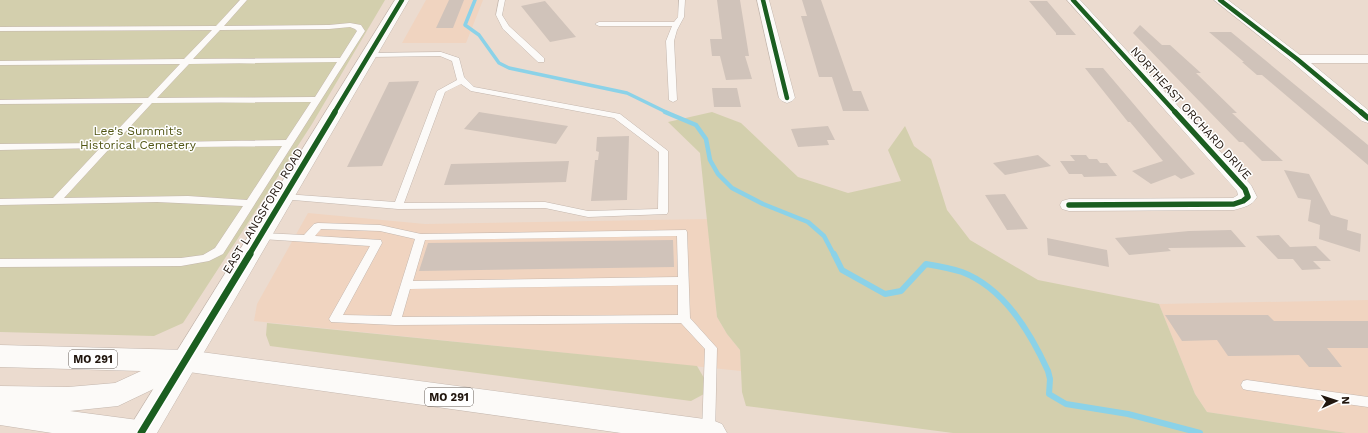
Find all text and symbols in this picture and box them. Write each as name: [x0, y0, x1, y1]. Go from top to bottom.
street label: NORTHEAST ORCHARD DRIVE: [1128, 44, 1255, 182]
park label: Lee's Summit's Historical Cemetery: [80, 124, 197, 152]
street label: EAST LANGSFORD ROAD: [220, 146, 306, 276]
road number: MO 291: [69, 350, 117, 368]
north arrow: [1316, 381, 1356, 421]
road number: MO 291: [425, 388, 473, 406]
text: N: [1339, 396, 1352, 405]

